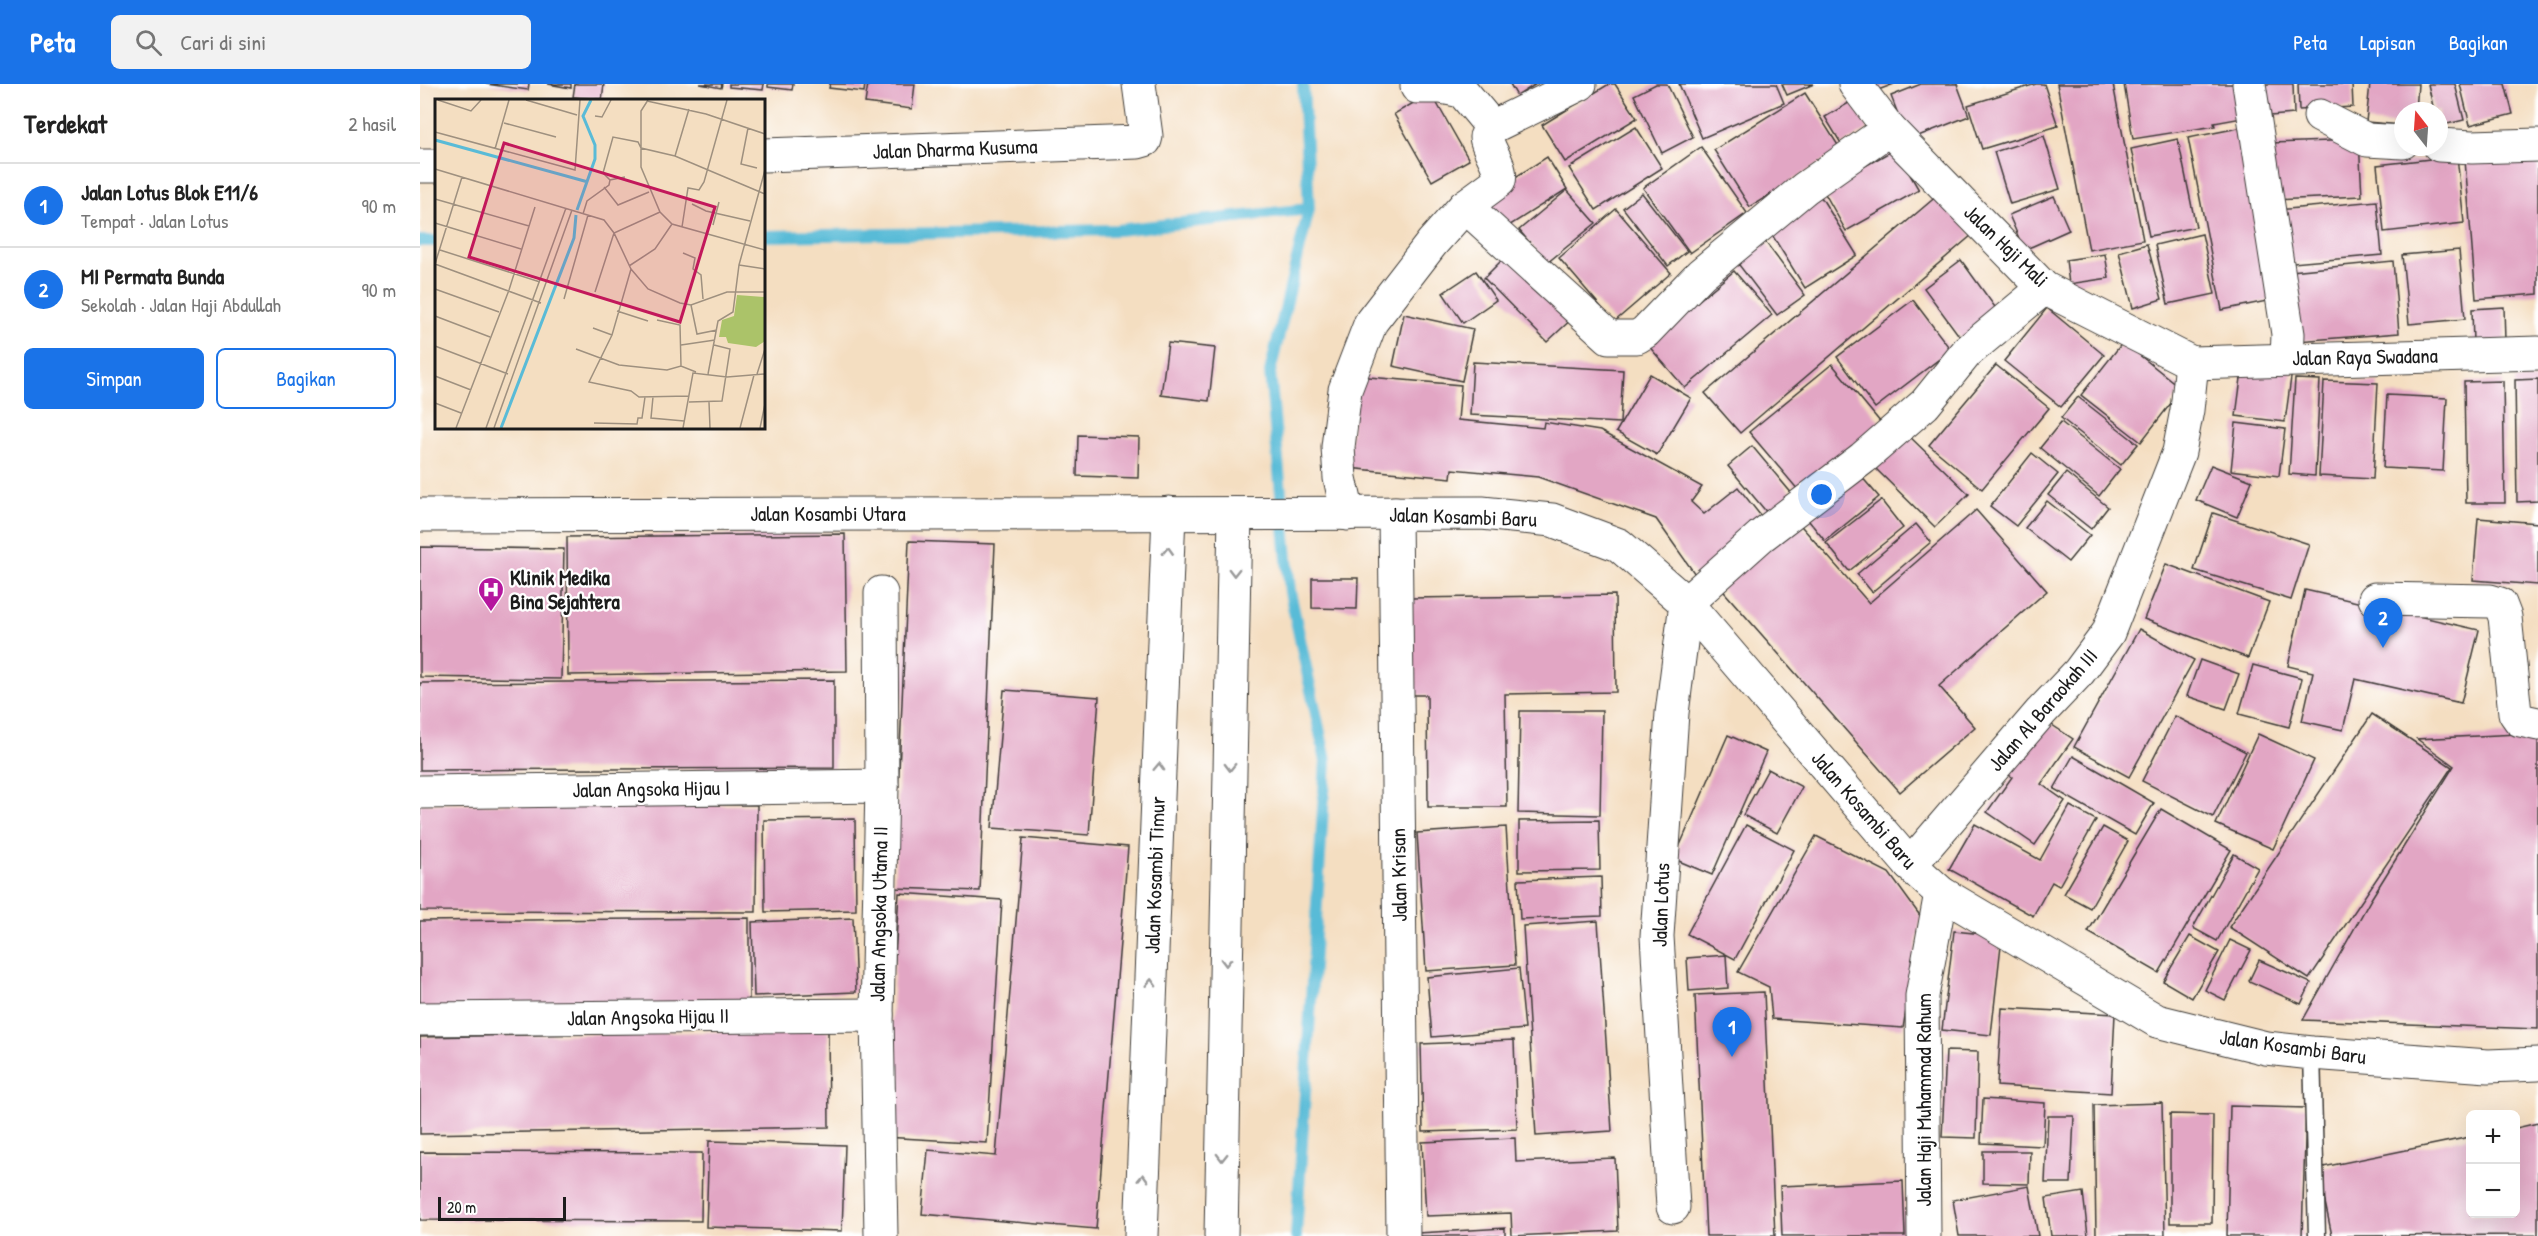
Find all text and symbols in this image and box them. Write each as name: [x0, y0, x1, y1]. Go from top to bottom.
search box: [111, 15, 531, 69]
text: Peta: [30, 23, 75, 61]
icon: search: [132, 26, 165, 59]
text: Cari di sini: [180, 27, 266, 57]
text: Peta: [2293, 28, 2327, 57]
text: Lapisan: [2360, 28, 2416, 57]
text: Bagikan: [2449, 28, 2508, 57]
inset map: [435, 99, 765, 429]
north arrow: [2394, 102, 2448, 156]
text: Terdekat: [24, 106, 107, 141]
text: 2 hasil: [348, 110, 396, 137]
street label: Jalan Dharma Kusuma: [872, 131, 1038, 166]
text: Jalan Lotus Blok E11/6: [81, 177, 258, 207]
text: 1: [40, 192, 47, 219]
text: 90 m: [362, 192, 396, 219]
street label: Jalan Haji Mali: [1958, 198, 2055, 293]
text: Tempat · Jalan Lotus: [81, 207, 229, 234]
text: MI Permata Bunda: [81, 261, 224, 291]
text: 2: [39, 276, 48, 303]
text: 90 m: [362, 276, 396, 303]
text: Sekolah · Jalan Haji Abdullah: [81, 291, 281, 318]
street label: Jalan Raya Swadana: [2292, 341, 2438, 372]
button: Simpan: [24, 348, 204, 409]
button: Bagikan: [216, 348, 396, 409]
your location: [1807, 480, 1836, 509]
street label: Jalan Kosambi Utara: [750, 499, 906, 528]
street label: Jalan Kosambi Baru: [1389, 499, 1538, 534]
one-way arrow: [1162, 546, 1174, 555]
place label: Klinik Medika Bina Sejahtera: [510, 563, 621, 616]
one-way arrow: [1228, 568, 1240, 577]
hospital icon: Klinik Medika Bina Sejahtera: [476, 575, 506, 613]
pin: 2: [2364, 598, 2402, 648]
street label: Jalan Al Baraokah III: [1981, 642, 2104, 777]
street label: Jalan Kosambi Baru: [1805, 744, 1924, 875]
one-way arrow: [1153, 762, 1166, 771]
one-way arrow: [1224, 763, 1236, 772]
street label: Jalan Angsoka Hijau I: [572, 773, 730, 804]
street label: Jalan Kosambi Timur: [1137, 796, 1172, 954]
street label: Jalan Angsoka Utama II: [862, 826, 895, 1002]
street label: Jalan Krisan: [1383, 828, 1414, 922]
street label: Jalan Lotus: [1645, 862, 1676, 948]
one-way arrow: [1220, 958, 1232, 967]
one-way arrow: [1144, 978, 1157, 987]
street label: Jalan Haji Muhammad Rahum: [1909, 993, 1938, 1207]
street label: Jalan Angsoka Hijau II: [567, 1001, 729, 1032]
pin: 1: [1712, 1008, 1752, 1057]
street label: Jalan Kosambi Baru: [2218, 1022, 2369, 1071]
map controls: [2466, 1110, 2520, 1218]
button: +: [2466, 1110, 2520, 1164]
one-way arrow: [1216, 1153, 1228, 1162]
button: −: [2466, 1164, 2520, 1218]
one-way arrow: [1136, 1173, 1149, 1182]
scale bar: [438, 1194, 566, 1222]
text: 20 m: [447, 1196, 476, 1218]

